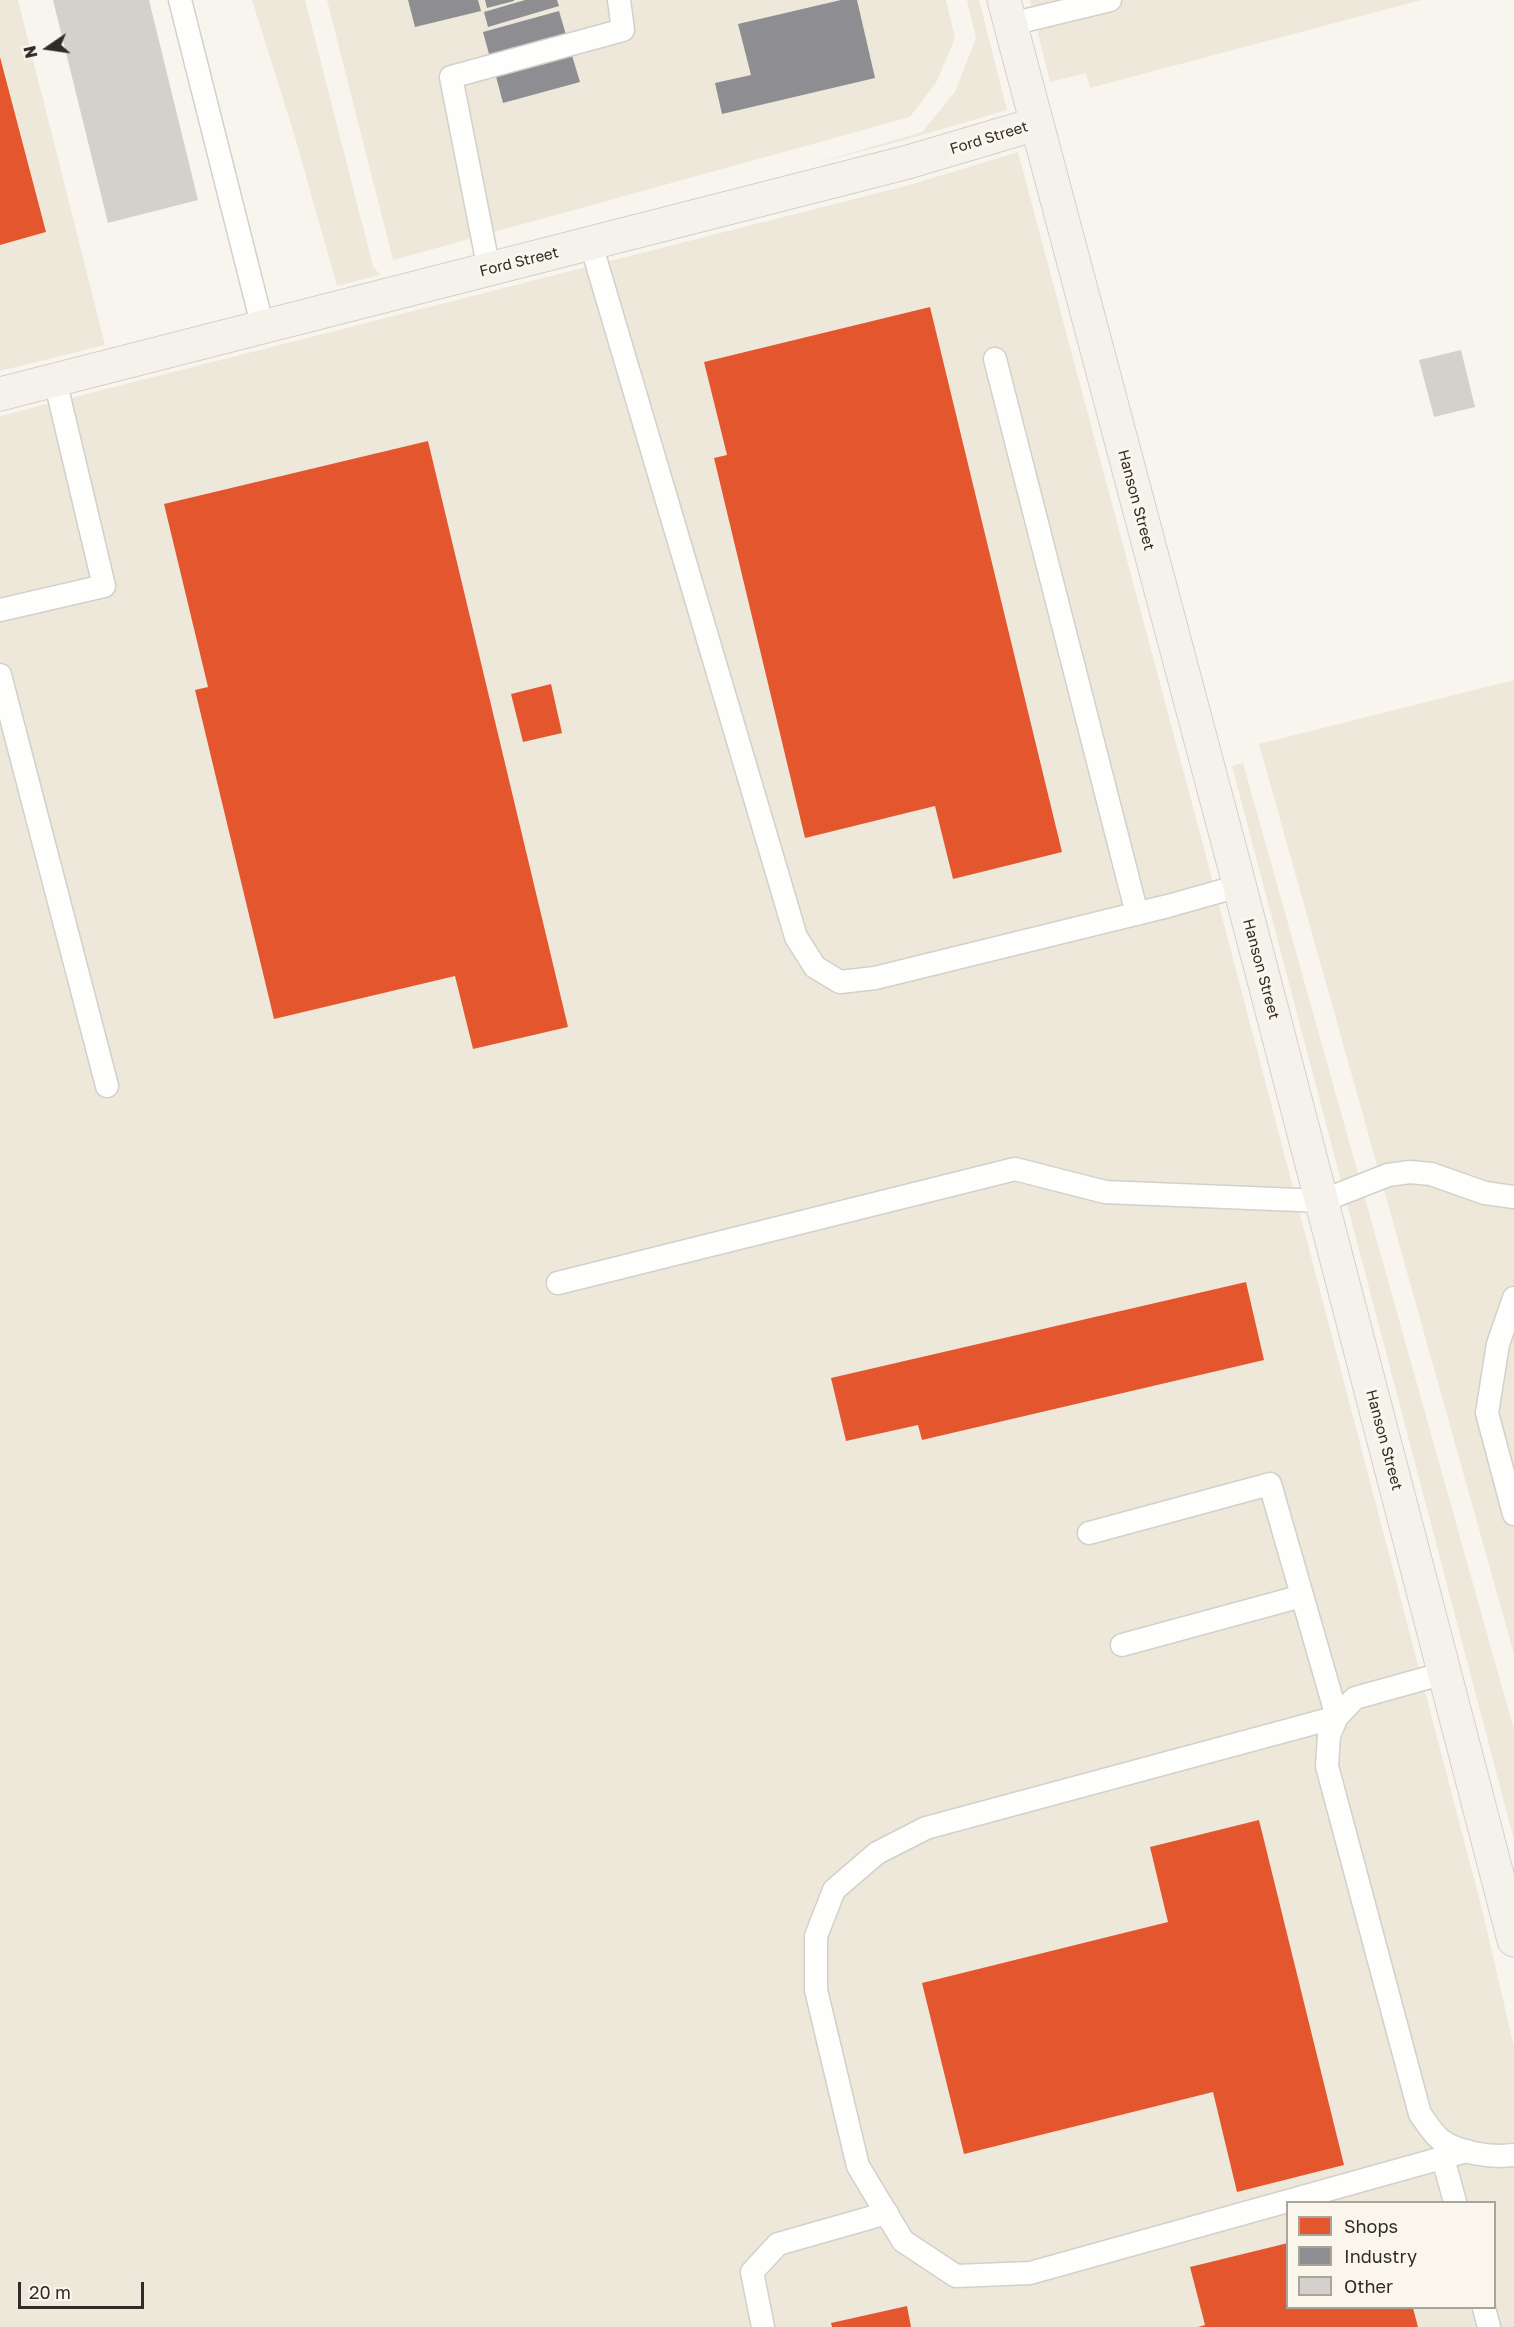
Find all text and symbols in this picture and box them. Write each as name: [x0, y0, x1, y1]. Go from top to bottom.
north arrow: [18, 18, 78, 78]
text: N: [19, 44, 42, 60]
street label: Ford Street: [948, 118, 1030, 158]
street label: Ford Street: [478, 243, 560, 281]
street label: Hanson Street: [1114, 448, 1158, 552]
street label: Hanson Street: [1239, 917, 1283, 1021]
street label: Hanson Street: [1362, 1388, 1406, 1492]
legend: [1286, 2201, 1496, 2309]
text: Shops: [1344, 2215, 1398, 2237]
text: Industry: [1344, 2245, 1417, 2267]
scale bar: [21, 2270, 147, 2308]
text: Other: [1344, 2275, 1393, 2297]
text: 20 m: [29, 2281, 71, 2303]

